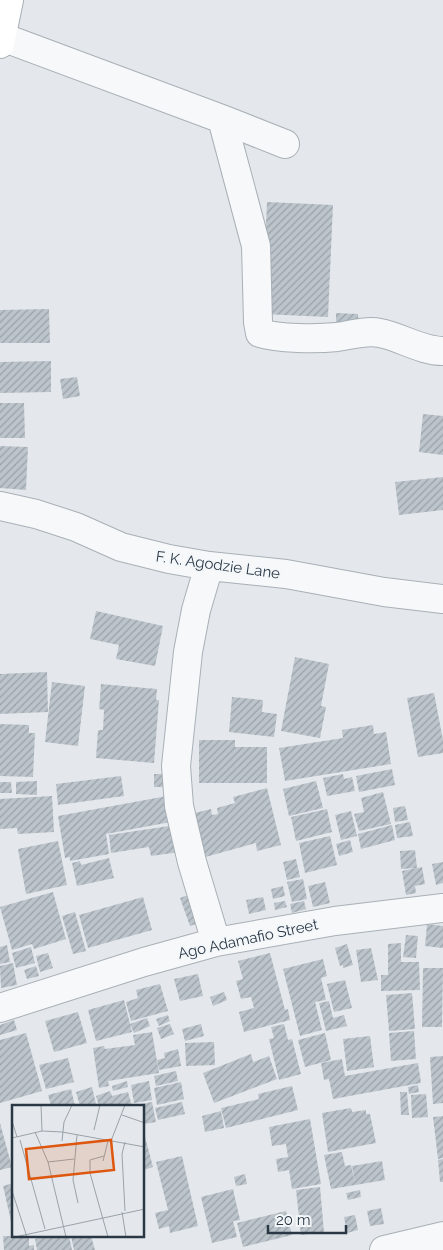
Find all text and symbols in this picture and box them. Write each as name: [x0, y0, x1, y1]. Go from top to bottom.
street label: F. K. Agodzie Lane: [155, 547, 281, 583]
street label: Ago Adamafio Street: [176, 915, 320, 963]
inset map: [12, 1105, 145, 1238]
scale bar: [268, 1202, 346, 1234]
text: 20 m: [276, 1211, 311, 1229]

